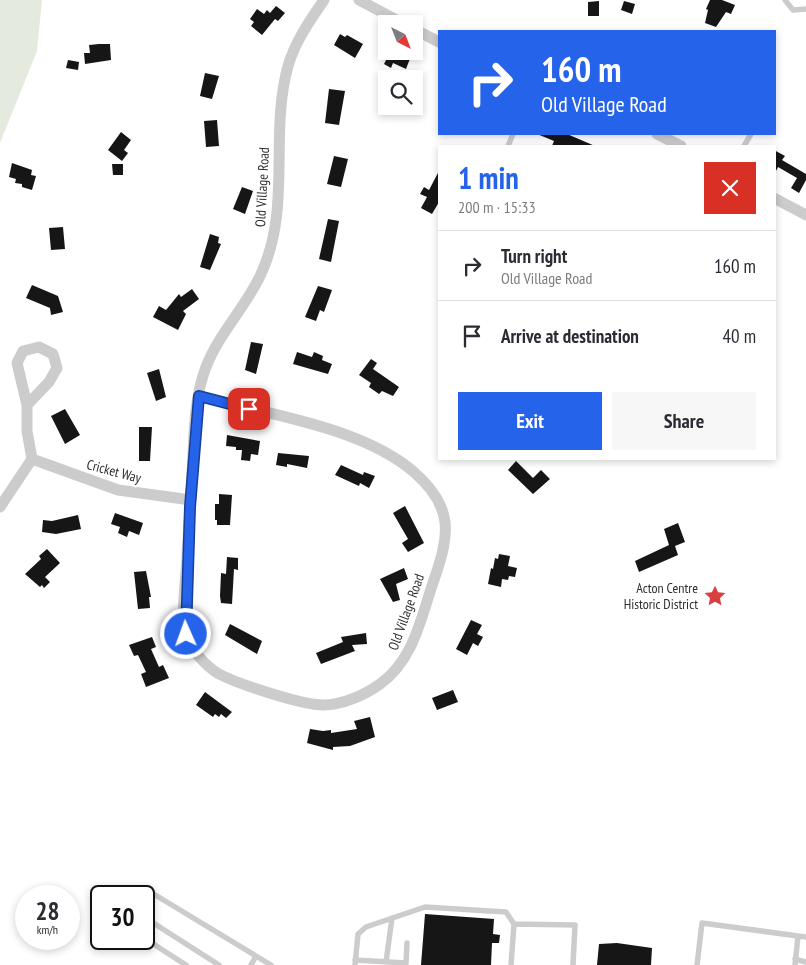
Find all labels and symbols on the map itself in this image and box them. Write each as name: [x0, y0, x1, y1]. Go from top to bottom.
north arrow: [378, 15, 422, 60]
street label: Old Village Road: [251, 147, 273, 227]
pin: [228, 388, 270, 430]
street label: Cricket Way: [85, 455, 144, 487]
street label: Old Village Road: [384, 571, 428, 653]
place label: Acton Centre Historic District: [624, 579, 698, 613]
place icon: Acton Centre Historic District: [702, 583, 728, 609]
position arrow: [159, 607, 211, 659]
speed limit sign: 30: [90, 885, 155, 950]

